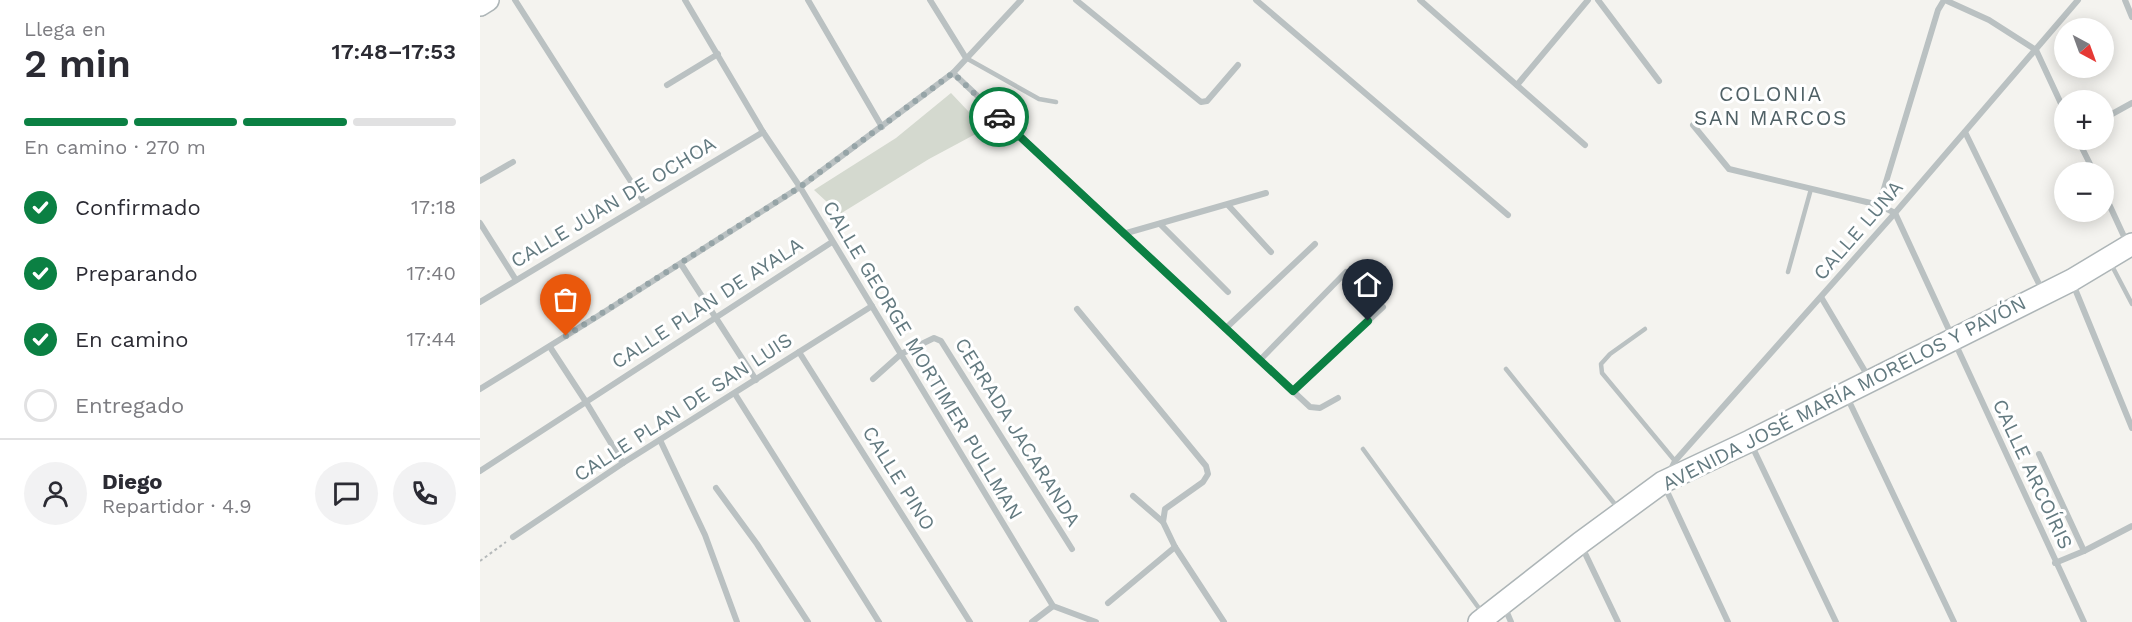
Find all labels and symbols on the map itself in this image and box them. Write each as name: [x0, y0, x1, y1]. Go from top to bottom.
north arrow: [2054, 18, 2114, 78]
district label: COLONIA SAN MARCOS: [1694, 81, 1848, 130]
courier: [969, 87, 1029, 147]
street label: CALLE JUAN DE OCHOA: [506, 131, 720, 273]
street label: CALLE LUNA: [1808, 175, 1908, 285]
street label: CALLE GEORGE MORTIMER PULLMAN: [818, 196, 1028, 524]
street label: CALLE PLAN DE AYALA: [607, 232, 807, 374]
pin: [1342, 259, 1393, 321]
pin: [540, 274, 591, 336]
street label: AVENIDA JOSÉ MARÍA MORELOS Y PAVÓN: [1658, 290, 2030, 496]
street label: CALLE PLAN DE SAN LUIS: [569, 327, 797, 487]
street label: CERRADA JACARANDA: [950, 333, 1086, 531]
street label: CALLE ARCOÍRIS: [1988, 395, 2078, 553]
street label: CALLE PINO: [858, 422, 940, 534]

